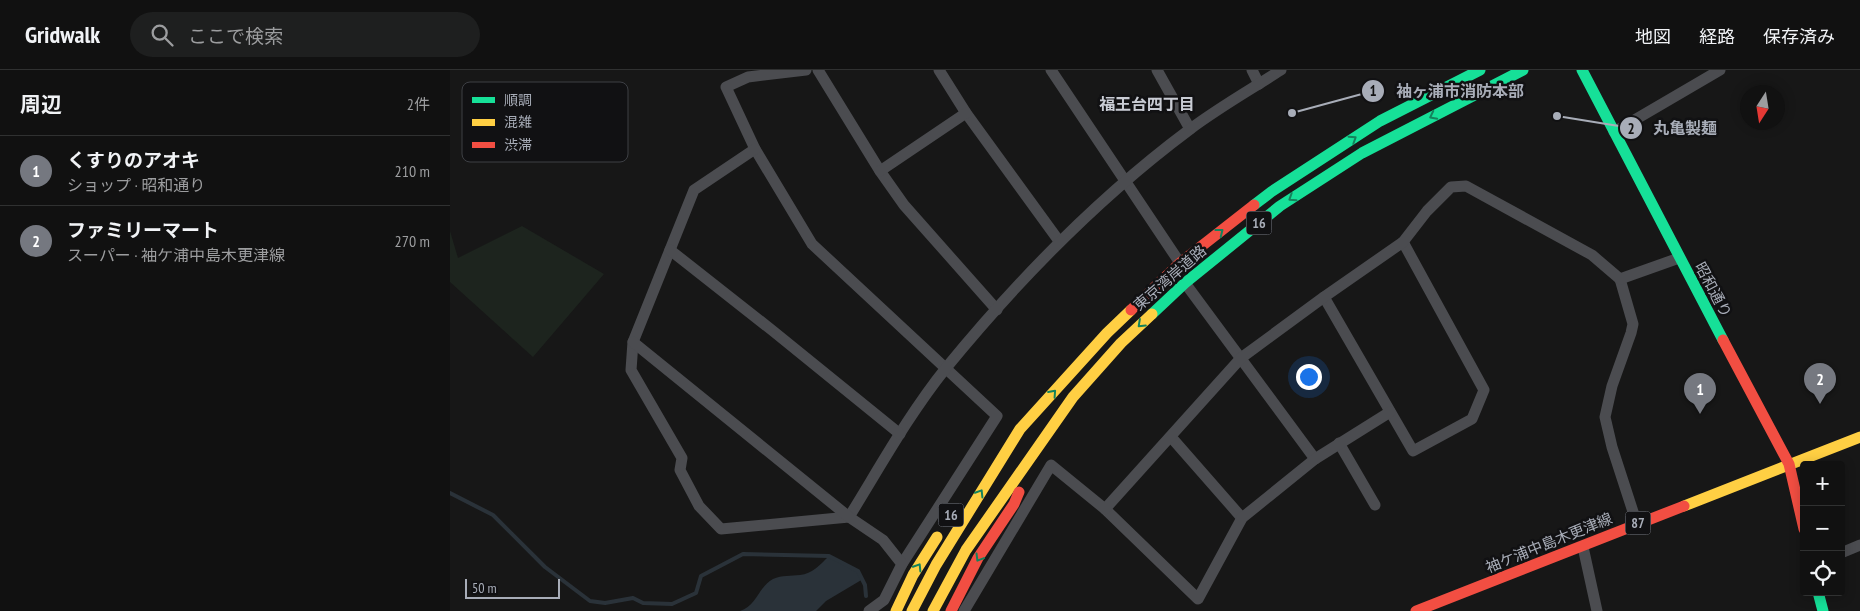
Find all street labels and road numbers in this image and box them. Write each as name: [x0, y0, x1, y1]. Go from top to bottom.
road number: 16: [1246, 212, 1272, 234]
street label: 東京湾岸道路: [1129, 241, 1210, 314]
street label: 昭和通り: [1691, 259, 1736, 321]
road number: 16: [938, 504, 964, 526]
street label: 袖ケ浦中島木更津線: [1483, 508, 1615, 577]
road number: 87: [1626, 512, 1650, 534]

